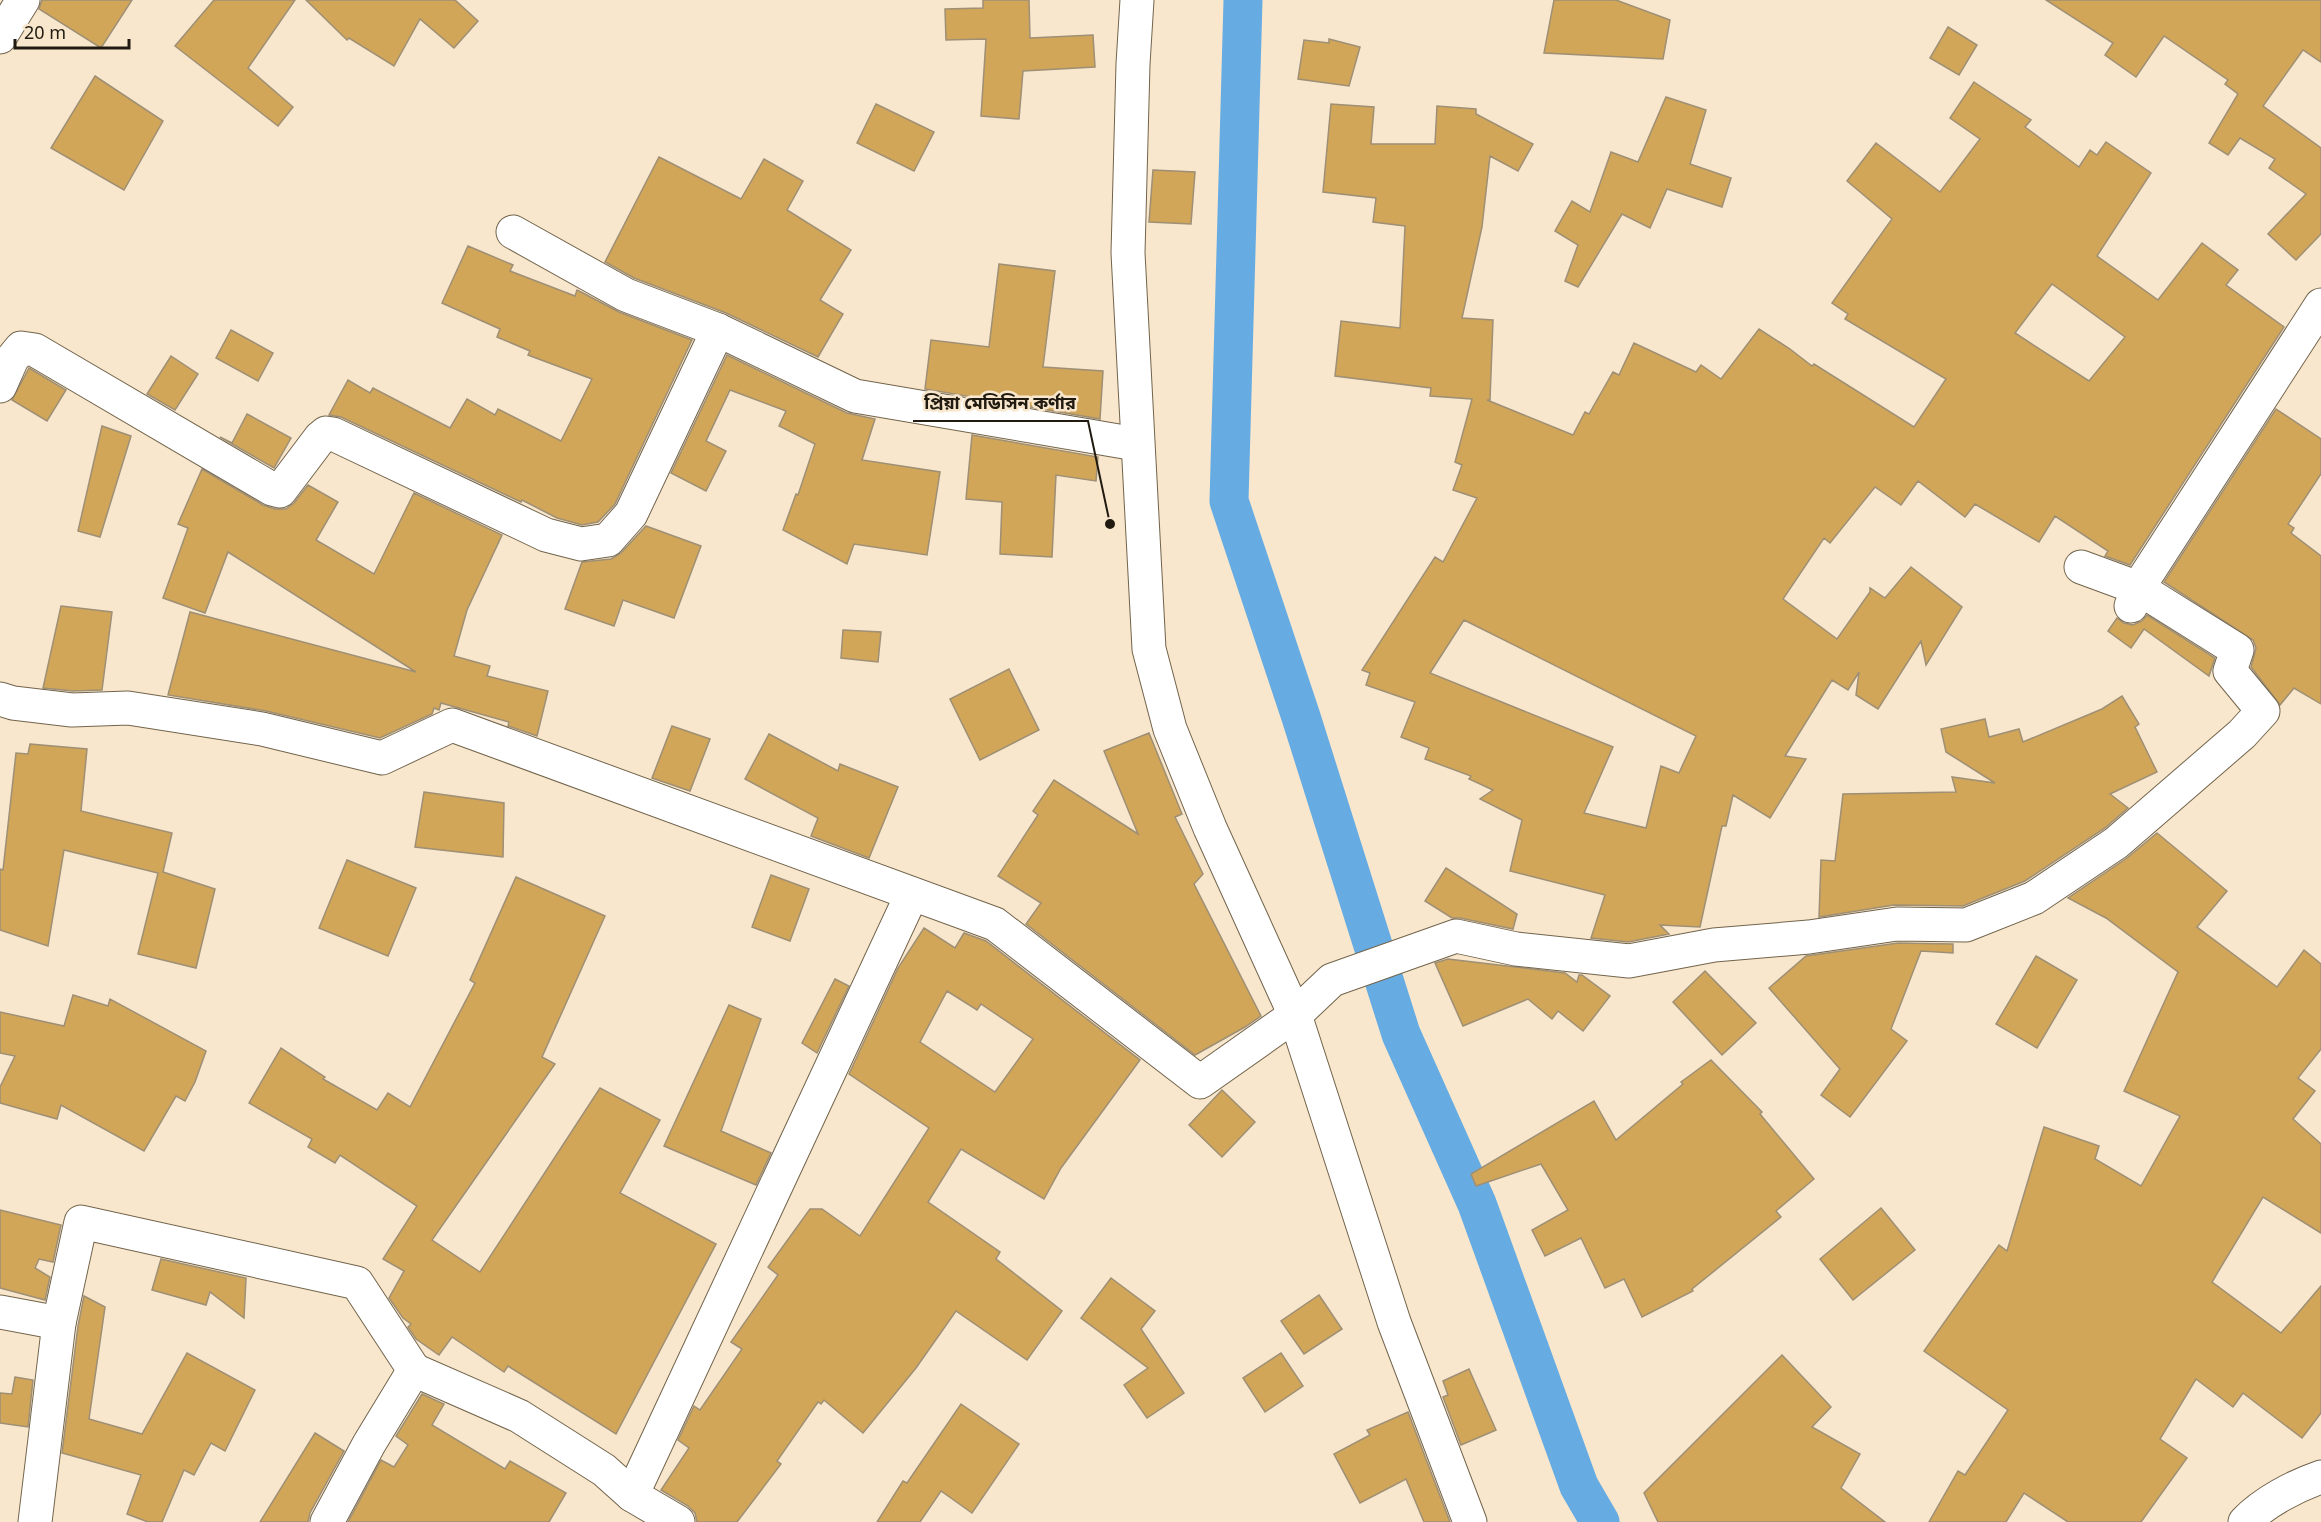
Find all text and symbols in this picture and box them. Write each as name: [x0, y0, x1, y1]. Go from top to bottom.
scale bar: [15, 12, 129, 50]
text: 20 m: [24, 20, 66, 44]
callout: প্রিয়া মেডিসিন কর্ণার: [913, 385, 1088, 421]
text: প্রিয়া মেডিসিন কর্ণার: [923, 390, 1077, 414]

